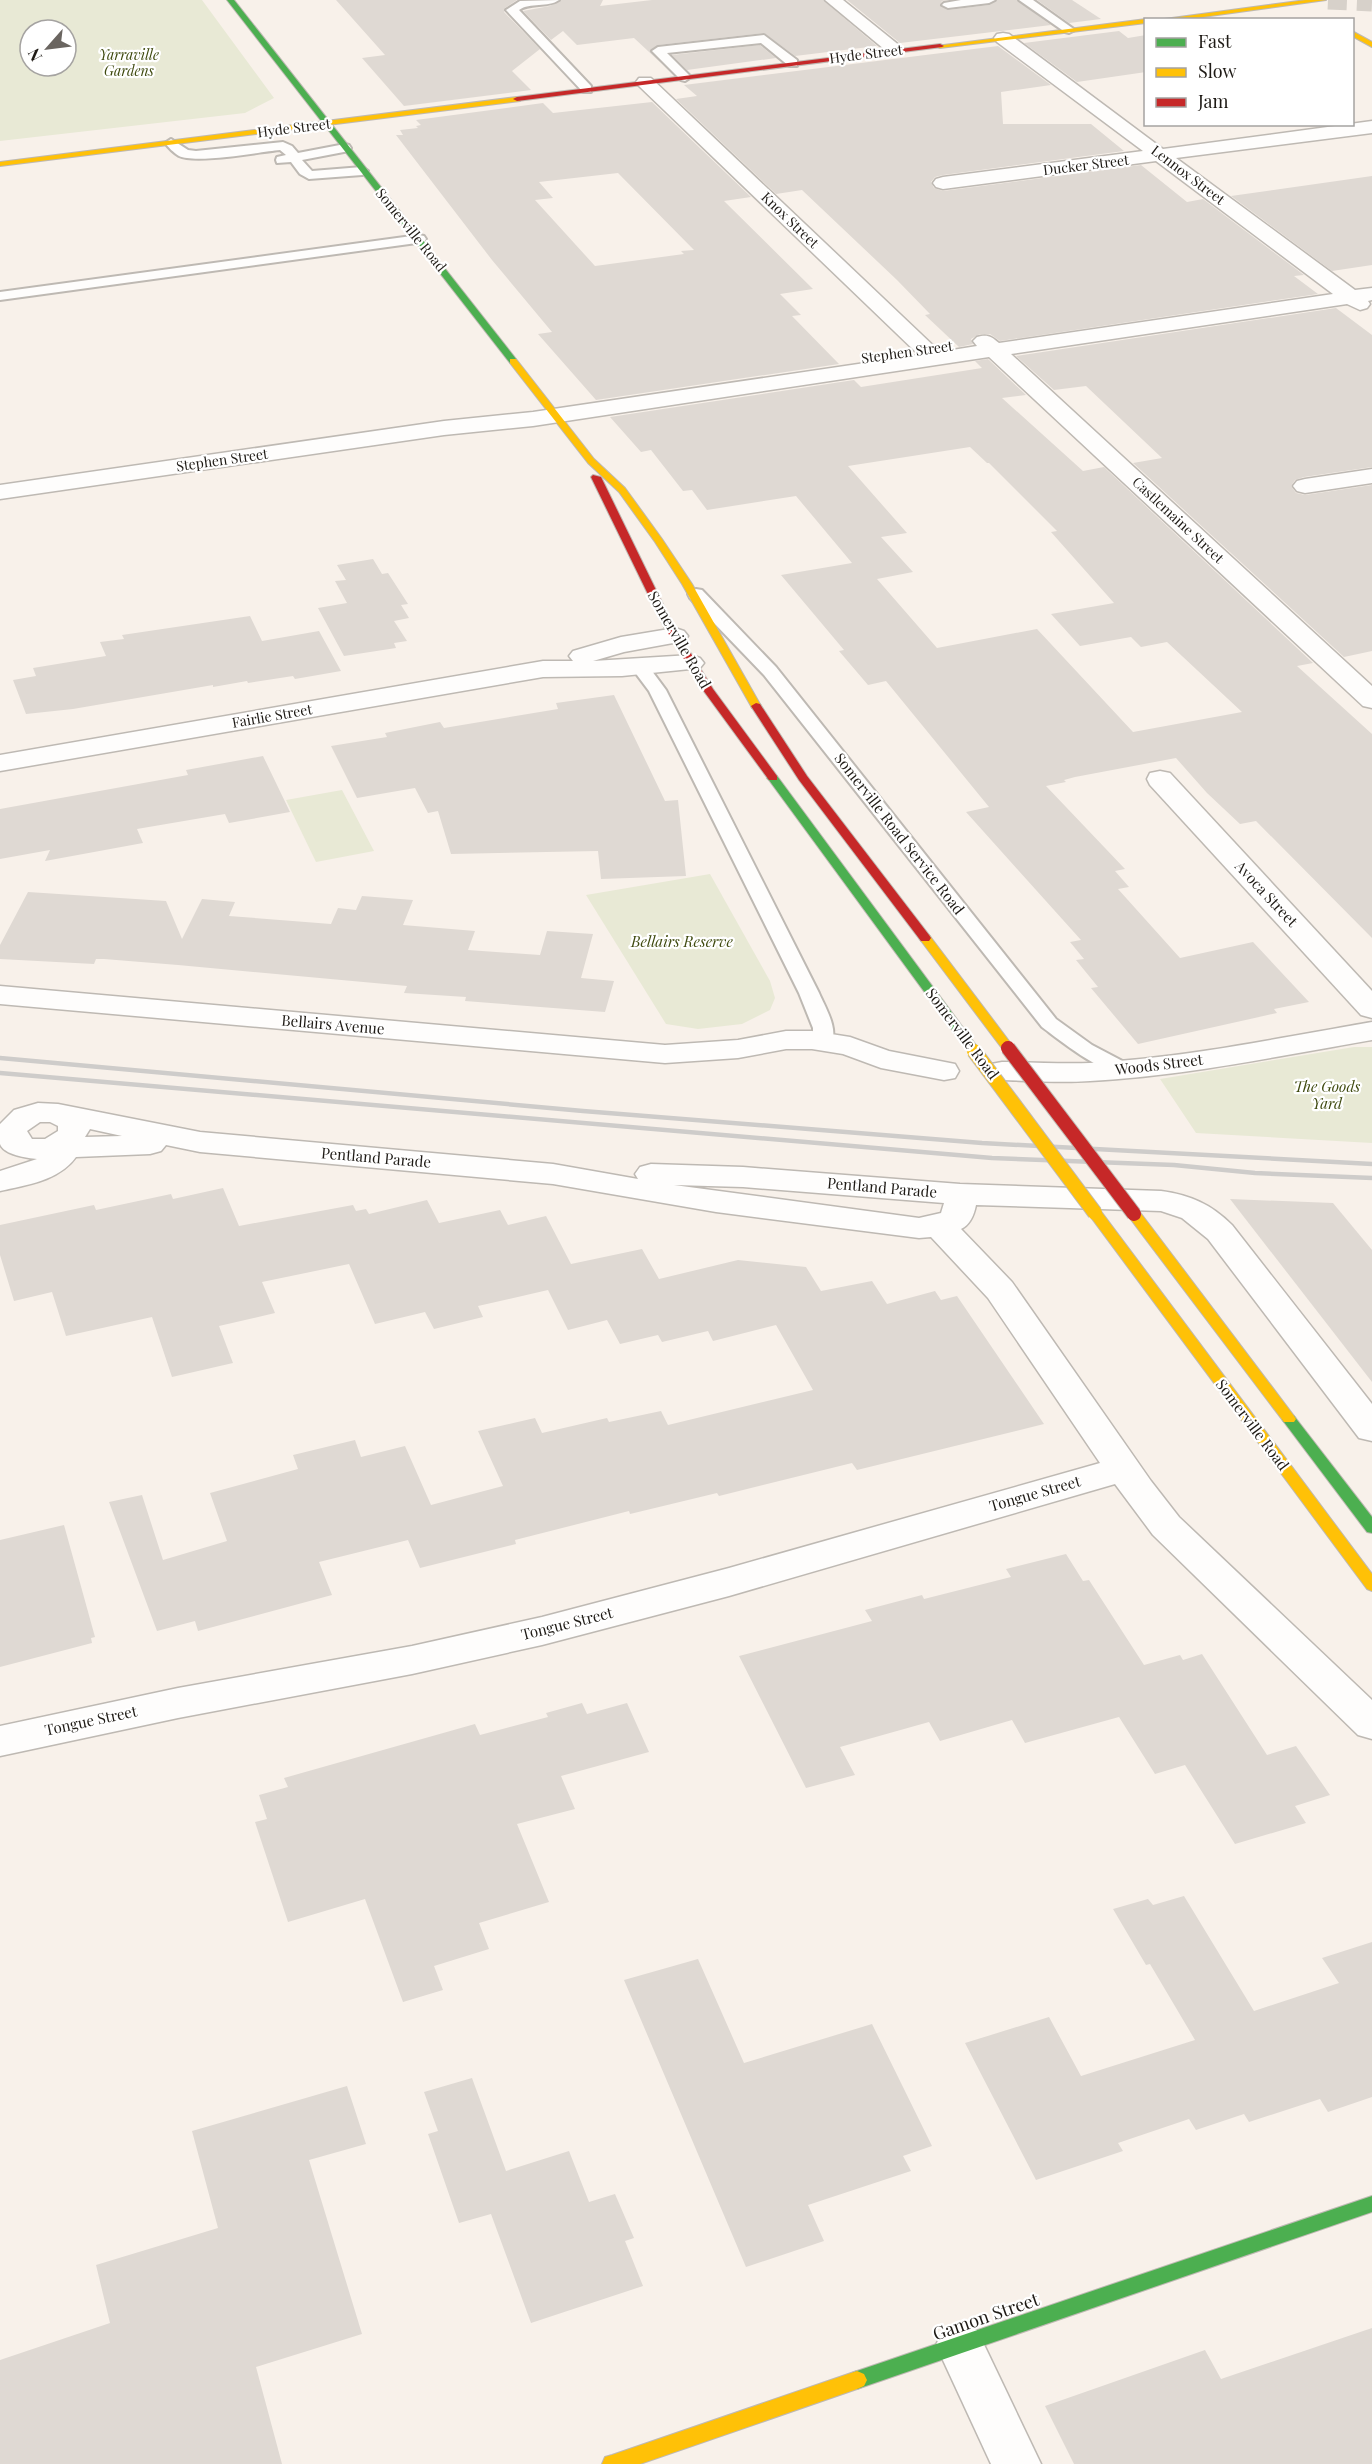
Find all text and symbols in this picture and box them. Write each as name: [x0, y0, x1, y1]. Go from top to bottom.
north arrow: [18, 18, 78, 78]
legend: [1144, 18, 1354, 126]
text: Fast: [1198, 29, 1232, 53]
street label: Hyde Street: [828, 39, 905, 67]
text: N: [22, 45, 46, 65]
park label: Yarraville Gardens: [99, 45, 159, 80]
text: Slow: [1198, 59, 1236, 83]
text: Jam: [1197, 89, 1228, 113]
street label: Hyde Street: [256, 113, 333, 141]
street label: Lennox Street: [1148, 141, 1230, 209]
street label: Ducker Street: [1042, 150, 1131, 179]
street label: Somerville Road: [372, 184, 451, 275]
street label: Knox Street: [757, 187, 824, 253]
street label: Stephen Street: [860, 336, 955, 367]
street label: Stephen Street: [175, 444, 270, 475]
street label: Castlemaine Street: [1128, 472, 1229, 568]
street label: Somerville Road: [644, 587, 716, 692]
street label: Fairlie Street: [230, 699, 315, 732]
street label: Somerville Road Service Road: [830, 748, 969, 919]
street label: Avoca Street: [1230, 855, 1303, 931]
park label: Bellairs Reserve: [630, 931, 733, 951]
street label: Somerville Road: [922, 984, 1004, 1083]
street label: Bellairs Avenue: [281, 1010, 386, 1038]
street label: Woods Street: [1113, 1049, 1205, 1079]
park label: The Goods Yard: [1294, 1076, 1361, 1113]
street label: Pentland Parade: [320, 1142, 432, 1172]
street label: Pentland Parade: [826, 1172, 938, 1202]
street label: Somerville Road: [1212, 1375, 1294, 1474]
street label: Tongue Street: [987, 1470, 1083, 1516]
street label: Tongue Street: [519, 1602, 615, 1644]
street label: Tongue Street: [43, 1700, 139, 1740]
street label: Gamon Street: [929, 2286, 1043, 2345]

